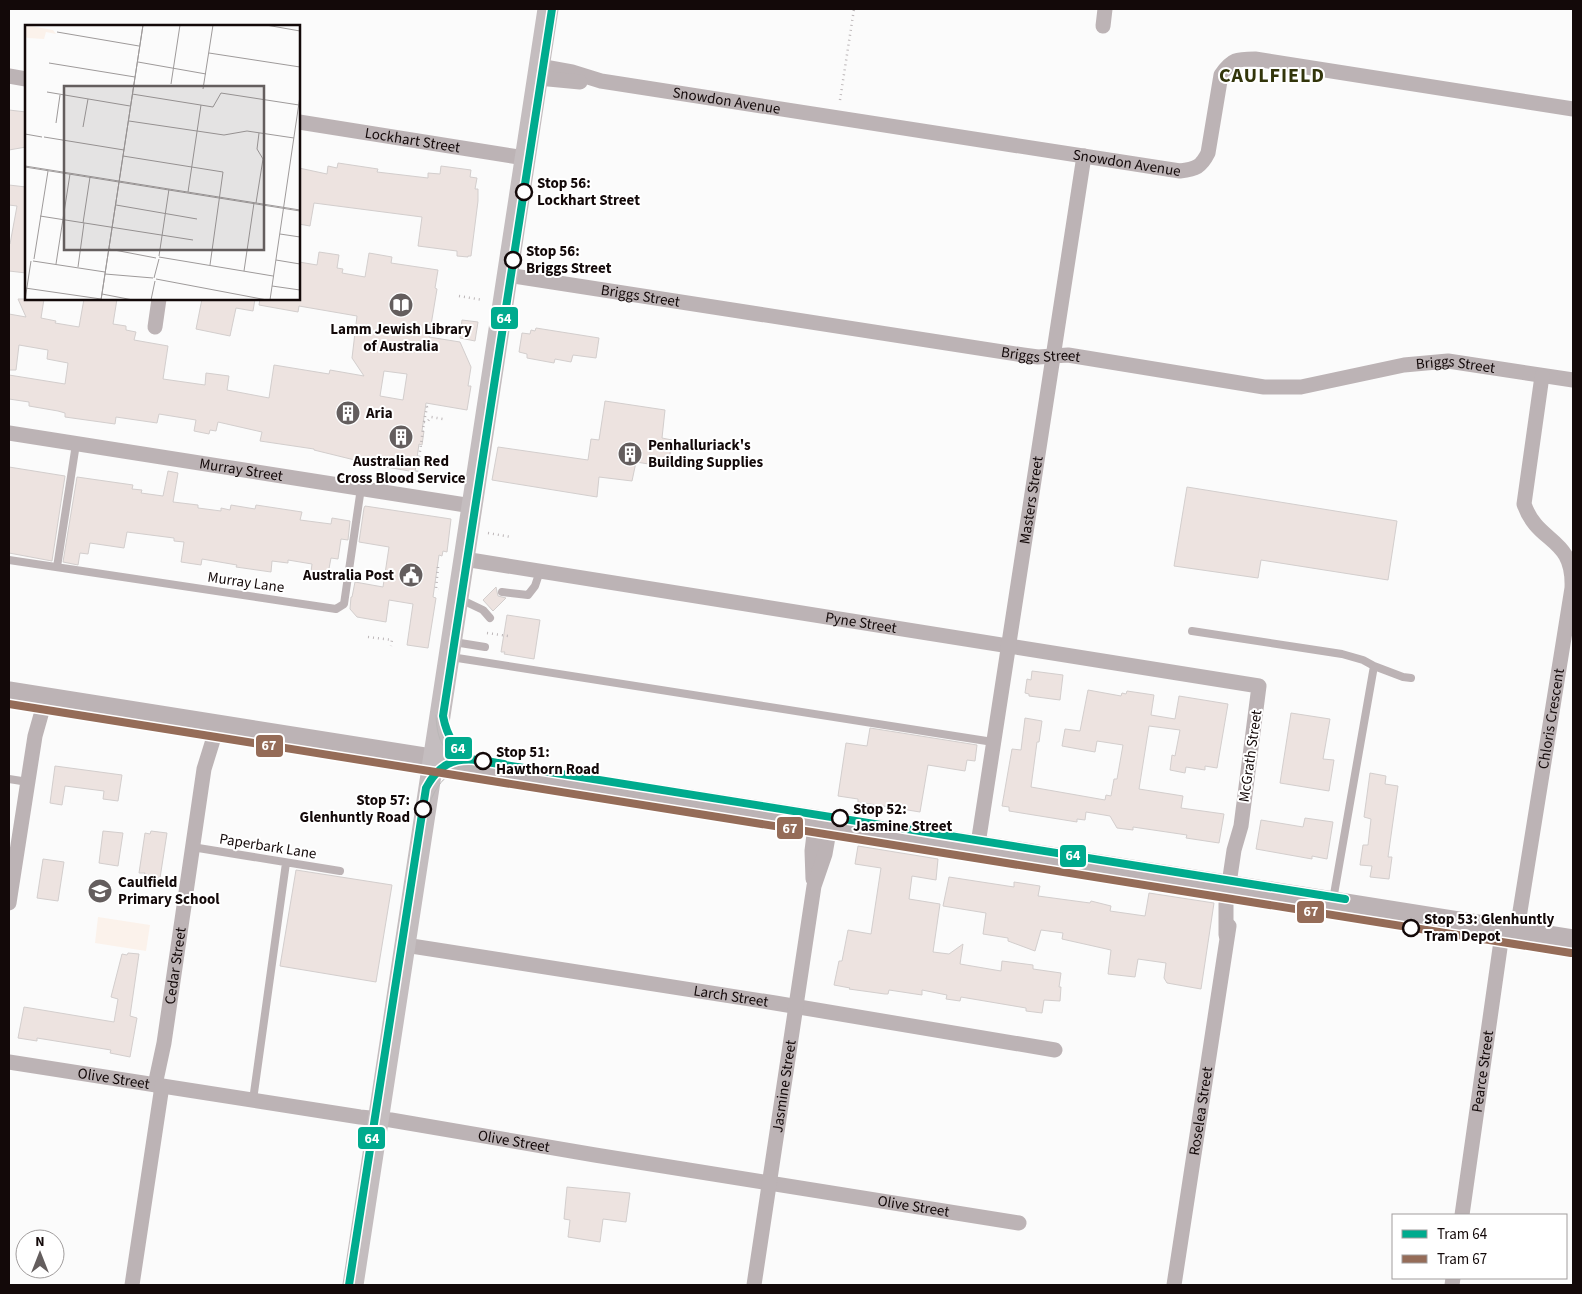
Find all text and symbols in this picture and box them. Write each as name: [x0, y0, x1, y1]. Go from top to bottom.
inset map: [25, 25, 300, 300]
district label: CAULFIELD: [1219, 62, 1325, 90]
street label: Snowdon Avenue: [671, 82, 782, 120]
street label: Lockhart Street: [363, 123, 462, 159]
street label: Snowdon Avenue: [1071, 144, 1182, 182]
place label: Stop 56: Lockhart Street: [537, 173, 640, 211]
marker: Stop 56: Lockhart Street: [515, 183, 533, 201]
place label: Stop 56: Briggs Street: [526, 241, 612, 279]
marker: Stop 56: Briggs Street: [504, 251, 522, 269]
street label: Briggs Street: [599, 280, 681, 313]
library icon: Lamm Jewish Library of Australia: [388, 292, 414, 318]
line badge: 64: [490, 306, 519, 330]
text: 64: [497, 309, 512, 329]
place label: Lamm Jewish Library of Australia: [330, 319, 472, 357]
street label: Briggs Street: [1000, 342, 1082, 368]
street label: Briggs Street: [1415, 351, 1496, 379]
building icon: Aria: [335, 400, 361, 426]
place label: Aria: [365, 403, 393, 424]
building icon: Australian Red Cross Blood Service: [388, 424, 414, 450]
place label: Penhalluriack's Building Supplies: [648, 435, 764, 473]
building icon: Penhalluriack's Building Supplies: [617, 441, 643, 467]
place label: Australian Red Cross Blood Service: [336, 451, 466, 489]
street label: Murray Street: [198, 453, 284, 487]
street label: Masters Street: [1014, 455, 1049, 546]
public building icon: Australia Post: [398, 562, 424, 588]
place label: Australia Post: [302, 565, 394, 586]
street label: Murray Lane: [206, 567, 286, 598]
street label: Pyne Street: [824, 607, 898, 639]
street label: Chloris Crescent: [1533, 667, 1570, 771]
street label: McGrath Street: [1234, 709, 1267, 804]
line badge: 67: [255, 734, 284, 758]
text: 67: [262, 736, 276, 756]
line badge: 64: [444, 736, 473, 760]
text: 64: [451, 739, 466, 759]
place label: Stop 51: Hawthorn Road: [496, 742, 600, 780]
marker: Stop 51: Hawthorn Road: [474, 752, 492, 770]
place label: Stop 57: Glenhuntly Road: [300, 790, 410, 828]
place label: Stop 52: Jasmine Street: [853, 799, 952, 837]
marker: Stop 57: Glenhuntly Road: [414, 800, 432, 818]
marker: Stop 52: Jasmine Street: [831, 809, 849, 827]
line badge: 67: [776, 816, 804, 840]
text: 67: [783, 819, 797, 839]
street label: Paperbark Lane: [218, 828, 318, 865]
line badge: 64: [1059, 844, 1087, 868]
text: 64: [1066, 846, 1081, 866]
place label: Caulfield Primary School: [118, 872, 220, 910]
school or university icon: Caulfield Primary School: [87, 878, 113, 904]
line badge: 67: [1296, 900, 1325, 924]
text: 67: [1304, 902, 1318, 922]
place label: Stop 53: Glenhuntly Tram Depot: [1424, 909, 1555, 947]
marker: Stop 53: Glenhuntly Tram Depot: [1402, 919, 1420, 937]
street label: Cedar Street: [160, 926, 192, 1006]
street label: Larch Street: [692, 980, 770, 1013]
street label: Pearce Street: [1467, 1029, 1499, 1114]
street label: Jasmine Street: [767, 1039, 802, 1134]
street label: Olive Street: [76, 1063, 151, 1095]
street label: Roselea Street: [1184, 1065, 1218, 1157]
street label: Olive Street: [476, 1125, 551, 1158]
line badge: 64: [357, 1126, 386, 1150]
text: 64: [365, 1129, 380, 1149]
street label: Olive Street: [876, 1190, 951, 1223]
legend: [1392, 1214, 1567, 1279]
text: Tram 64: [1437, 1224, 1488, 1245]
north arrow: [15, 1229, 65, 1279]
text: N: [35, 1232, 45, 1252]
text: Tram 67: [1437, 1249, 1487, 1270]

